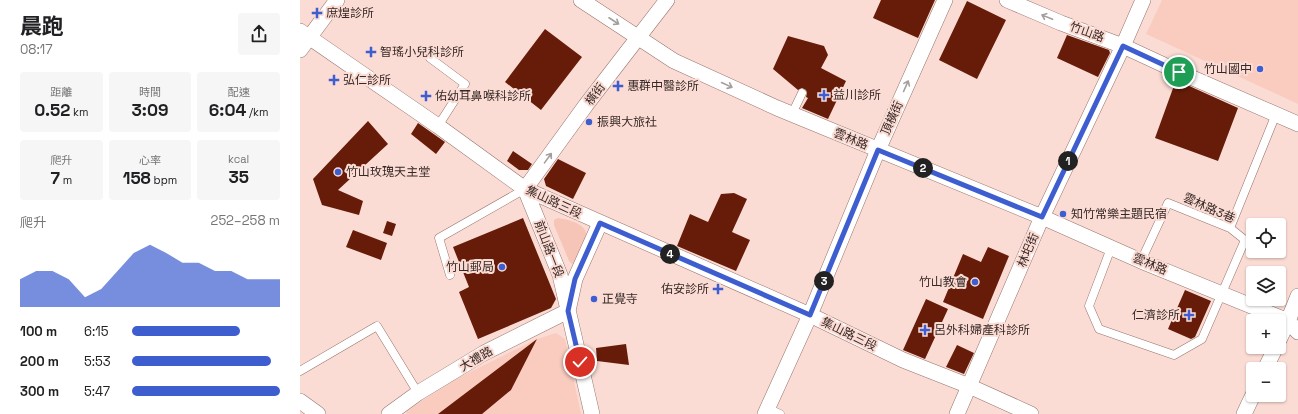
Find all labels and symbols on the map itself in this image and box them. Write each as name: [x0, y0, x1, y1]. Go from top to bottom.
place label: 庶煌診所: [326, 5, 374, 21]
marker: 庶煌診所: [311, 7, 323, 19]
one-way arrow: [1042, 13, 1054, 21]
one-way arrow: [608, 17, 619, 26]
street label: 竹山路: [1067, 18, 1107, 46]
place label: 智瑤小兒科診所: [380, 44, 464, 60]
marker: 智瑤小兒科診所: [365, 46, 377, 58]
pin: [1162, 55, 1196, 89]
place label: 竹山國中: [1204, 61, 1252, 77]
marker: 竹山國中: [1255, 64, 1265, 74]
place label: 弘仁診所: [343, 72, 391, 88]
marker: 弘仁診所: [328, 74, 340, 86]
place label: 惠群中醫診所: [627, 78, 699, 94]
street label: 橫街: [581, 80, 609, 108]
marker: 惠群中醫診所: [612, 80, 624, 92]
one-way arrow: [903, 80, 911, 92]
one-way arrow: [720, 82, 732, 89]
place label: 益川診所: [833, 87, 881, 103]
place label: 佑幼耳鼻喉科診所: [435, 88, 531, 104]
marker: 益川診所: [818, 89, 830, 101]
marker: 佑幼耳鼻喉科診所: [420, 90, 432, 102]
street label: 頂橫街: [877, 98, 907, 138]
place label: 振興大旅社: [597, 114, 657, 130]
marker: 振興大旅社: [584, 117, 594, 127]
street label: 雲林路: [831, 125, 871, 153]
pin: 1: [1058, 151, 1078, 171]
one-way arrow: [544, 152, 552, 163]
pin: 2: [913, 158, 933, 178]
place label: 竹山玫瑰天主堂: [346, 164, 430, 180]
marker: 竹山玫瑰天主堂: [333, 167, 343, 177]
street label: 集山路三段: [523, 182, 585, 222]
street label: 雲林路3巷: [1181, 189, 1237, 227]
place label: 知竹常樂主題民宿: [1071, 206, 1167, 222]
marker: 知竹常樂主題民宿: [1058, 209, 1068, 219]
street label: 前山路一段: [531, 218, 567, 280]
street label: 林圯街: [1014, 230, 1042, 270]
pin: 4: [660, 244, 680, 264]
street label: 雲林路: [1130, 250, 1170, 278]
place label: 竹山郵局: [446, 259, 494, 275]
marker: 竹山郵局: [497, 262, 507, 272]
pin: 3: [814, 271, 834, 291]
place label: 竹山教會: [919, 274, 967, 290]
marker: 竹山教會: [970, 277, 980, 287]
place label: 佑安診所: [661, 281, 709, 297]
marker: 佑安診所: [712, 283, 724, 295]
place label: 正覺寺: [602, 291, 638, 307]
marker: 正覺寺: [589, 294, 599, 304]
place label: 仁濟診所: [1132, 307, 1180, 323]
marker: 仁濟診所: [1183, 309, 1195, 321]
street label: 集山路三段: [819, 314, 879, 354]
place label: 呂外科婦產科診所: [934, 322, 1030, 338]
marker: 呂外科婦產科診所: [919, 324, 931, 336]
street label: 大禮路: [456, 343, 496, 375]
pin: [563, 345, 597, 379]

